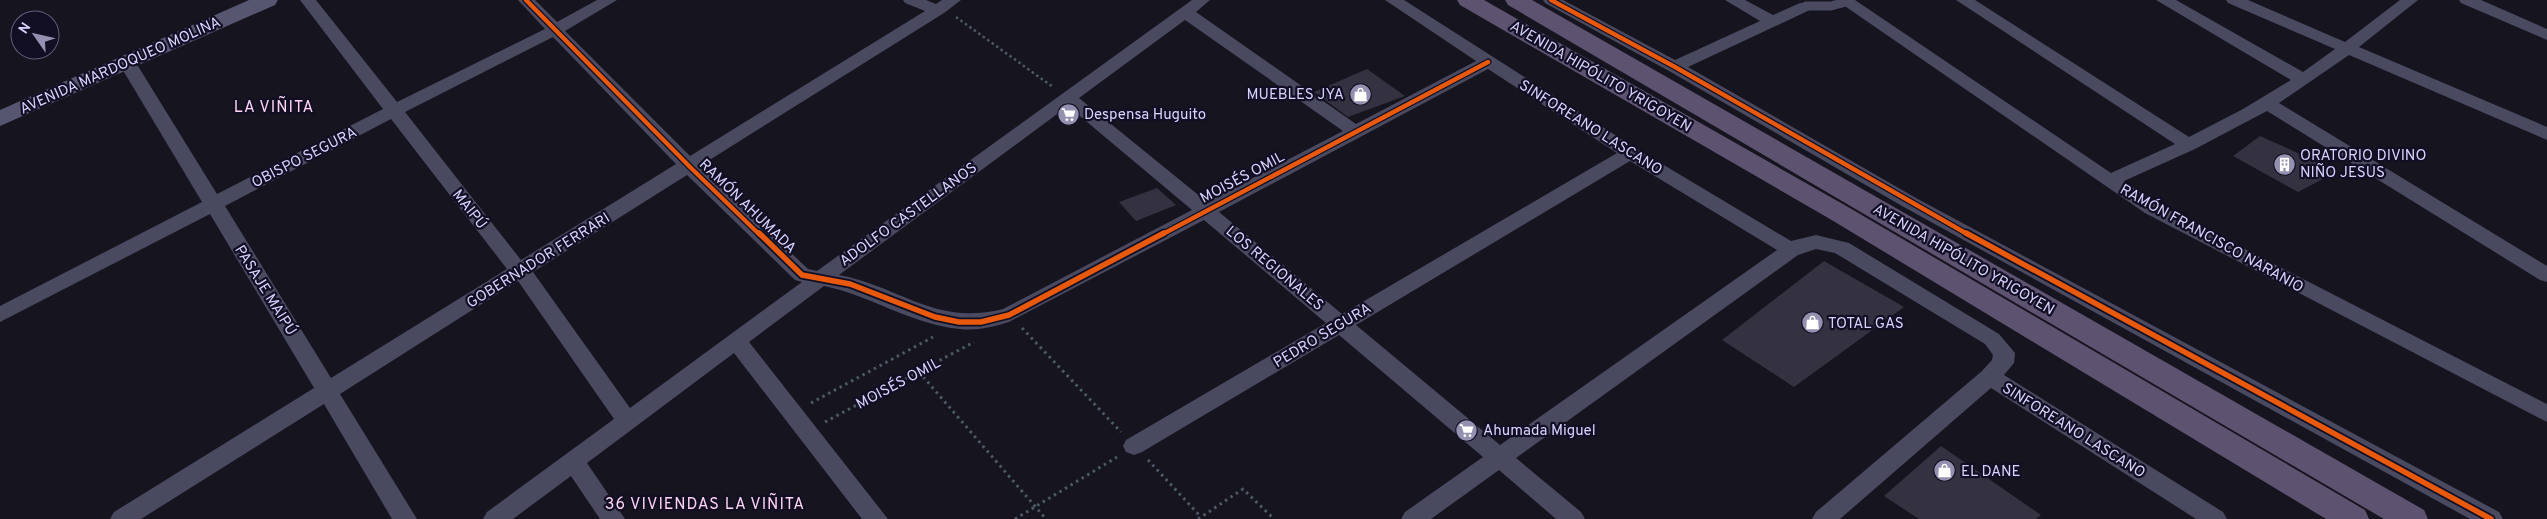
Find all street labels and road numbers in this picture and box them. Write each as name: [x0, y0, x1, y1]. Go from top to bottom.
street label: AVENIDA MARDOQUEO MOLINA: [17, 12, 223, 118]
street label: AVENIDA HIPÓLITO YRIGOYEN: [1506, 16, 1696, 137]
street label: SINFOREANO LASCANO: [1515, 76, 1665, 180]
street label: OBISPO SEGURA: [249, 124, 361, 193]
street label: MOISÉS OMIL: [1197, 147, 1288, 209]
street label: RAMÓN AHUMADA: [694, 154, 801, 258]
street label: ADOLFO CASTELLANOS: [836, 159, 981, 271]
street label: RAMÓN FRANCISCO NARANIO: [2116, 179, 2307, 298]
street label: MAIPÚ: [447, 185, 492, 234]
street label: AVENIDA HIPÓLITO YRIGOYEN: [1869, 199, 2059, 320]
street label: GOBERNADOR FERRARI: [464, 209, 614, 313]
street label: LOS REGIONALES: [1221, 223, 1327, 316]
street label: PASAJE MAIPÚ: [229, 241, 302, 339]
street label: PEDRO SEGURA: [1270, 300, 1375, 373]
street label: MOISÉS OMIL: [853, 353, 944, 415]
street label: SINFOREANO LASCANO: [1998, 379, 2148, 483]

